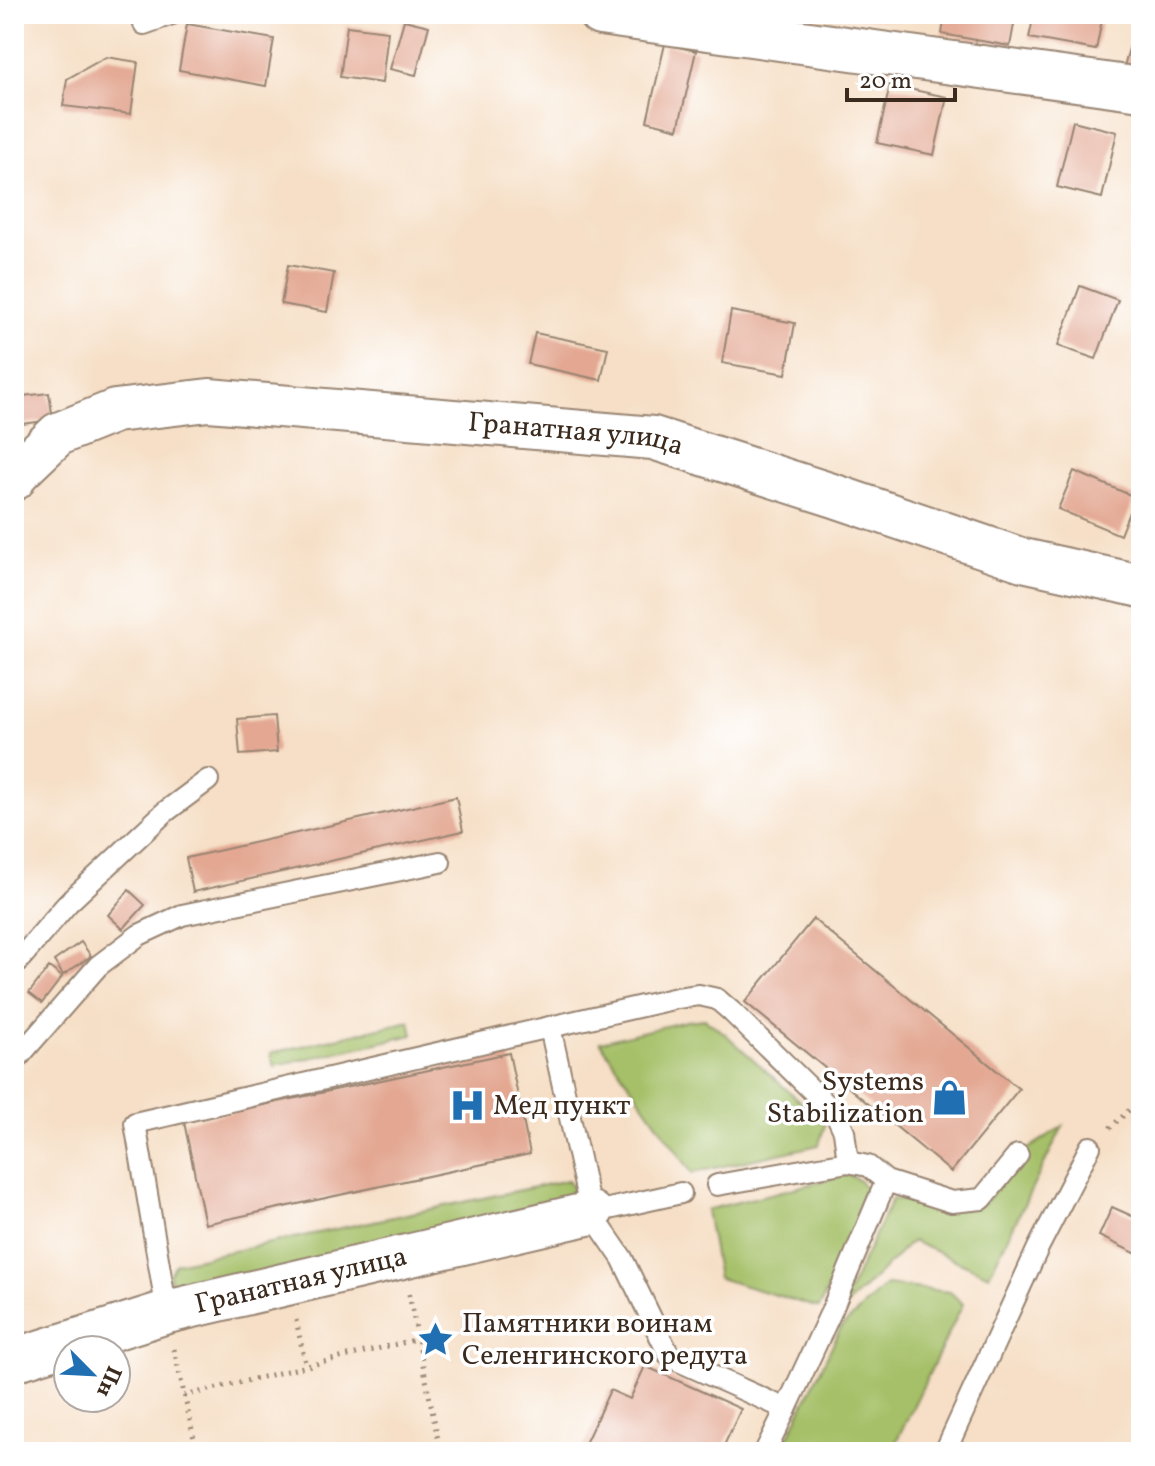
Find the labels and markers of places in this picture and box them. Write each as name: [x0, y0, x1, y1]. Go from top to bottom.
place label: Systems Stabilization: [767, 1063, 924, 1134]
shop icon: Systems Stabilization: [931, 1079, 969, 1117]
hospital icon: Мед пункт: [448, 1087, 486, 1125]
place label: Мед пункт: [493, 1087, 630, 1126]
place label: Памятники воинам Селенгинского редута: [462, 1305, 748, 1376]
place icon: Памятники воинам Селенгинского редута: [417, 1321, 455, 1359]

